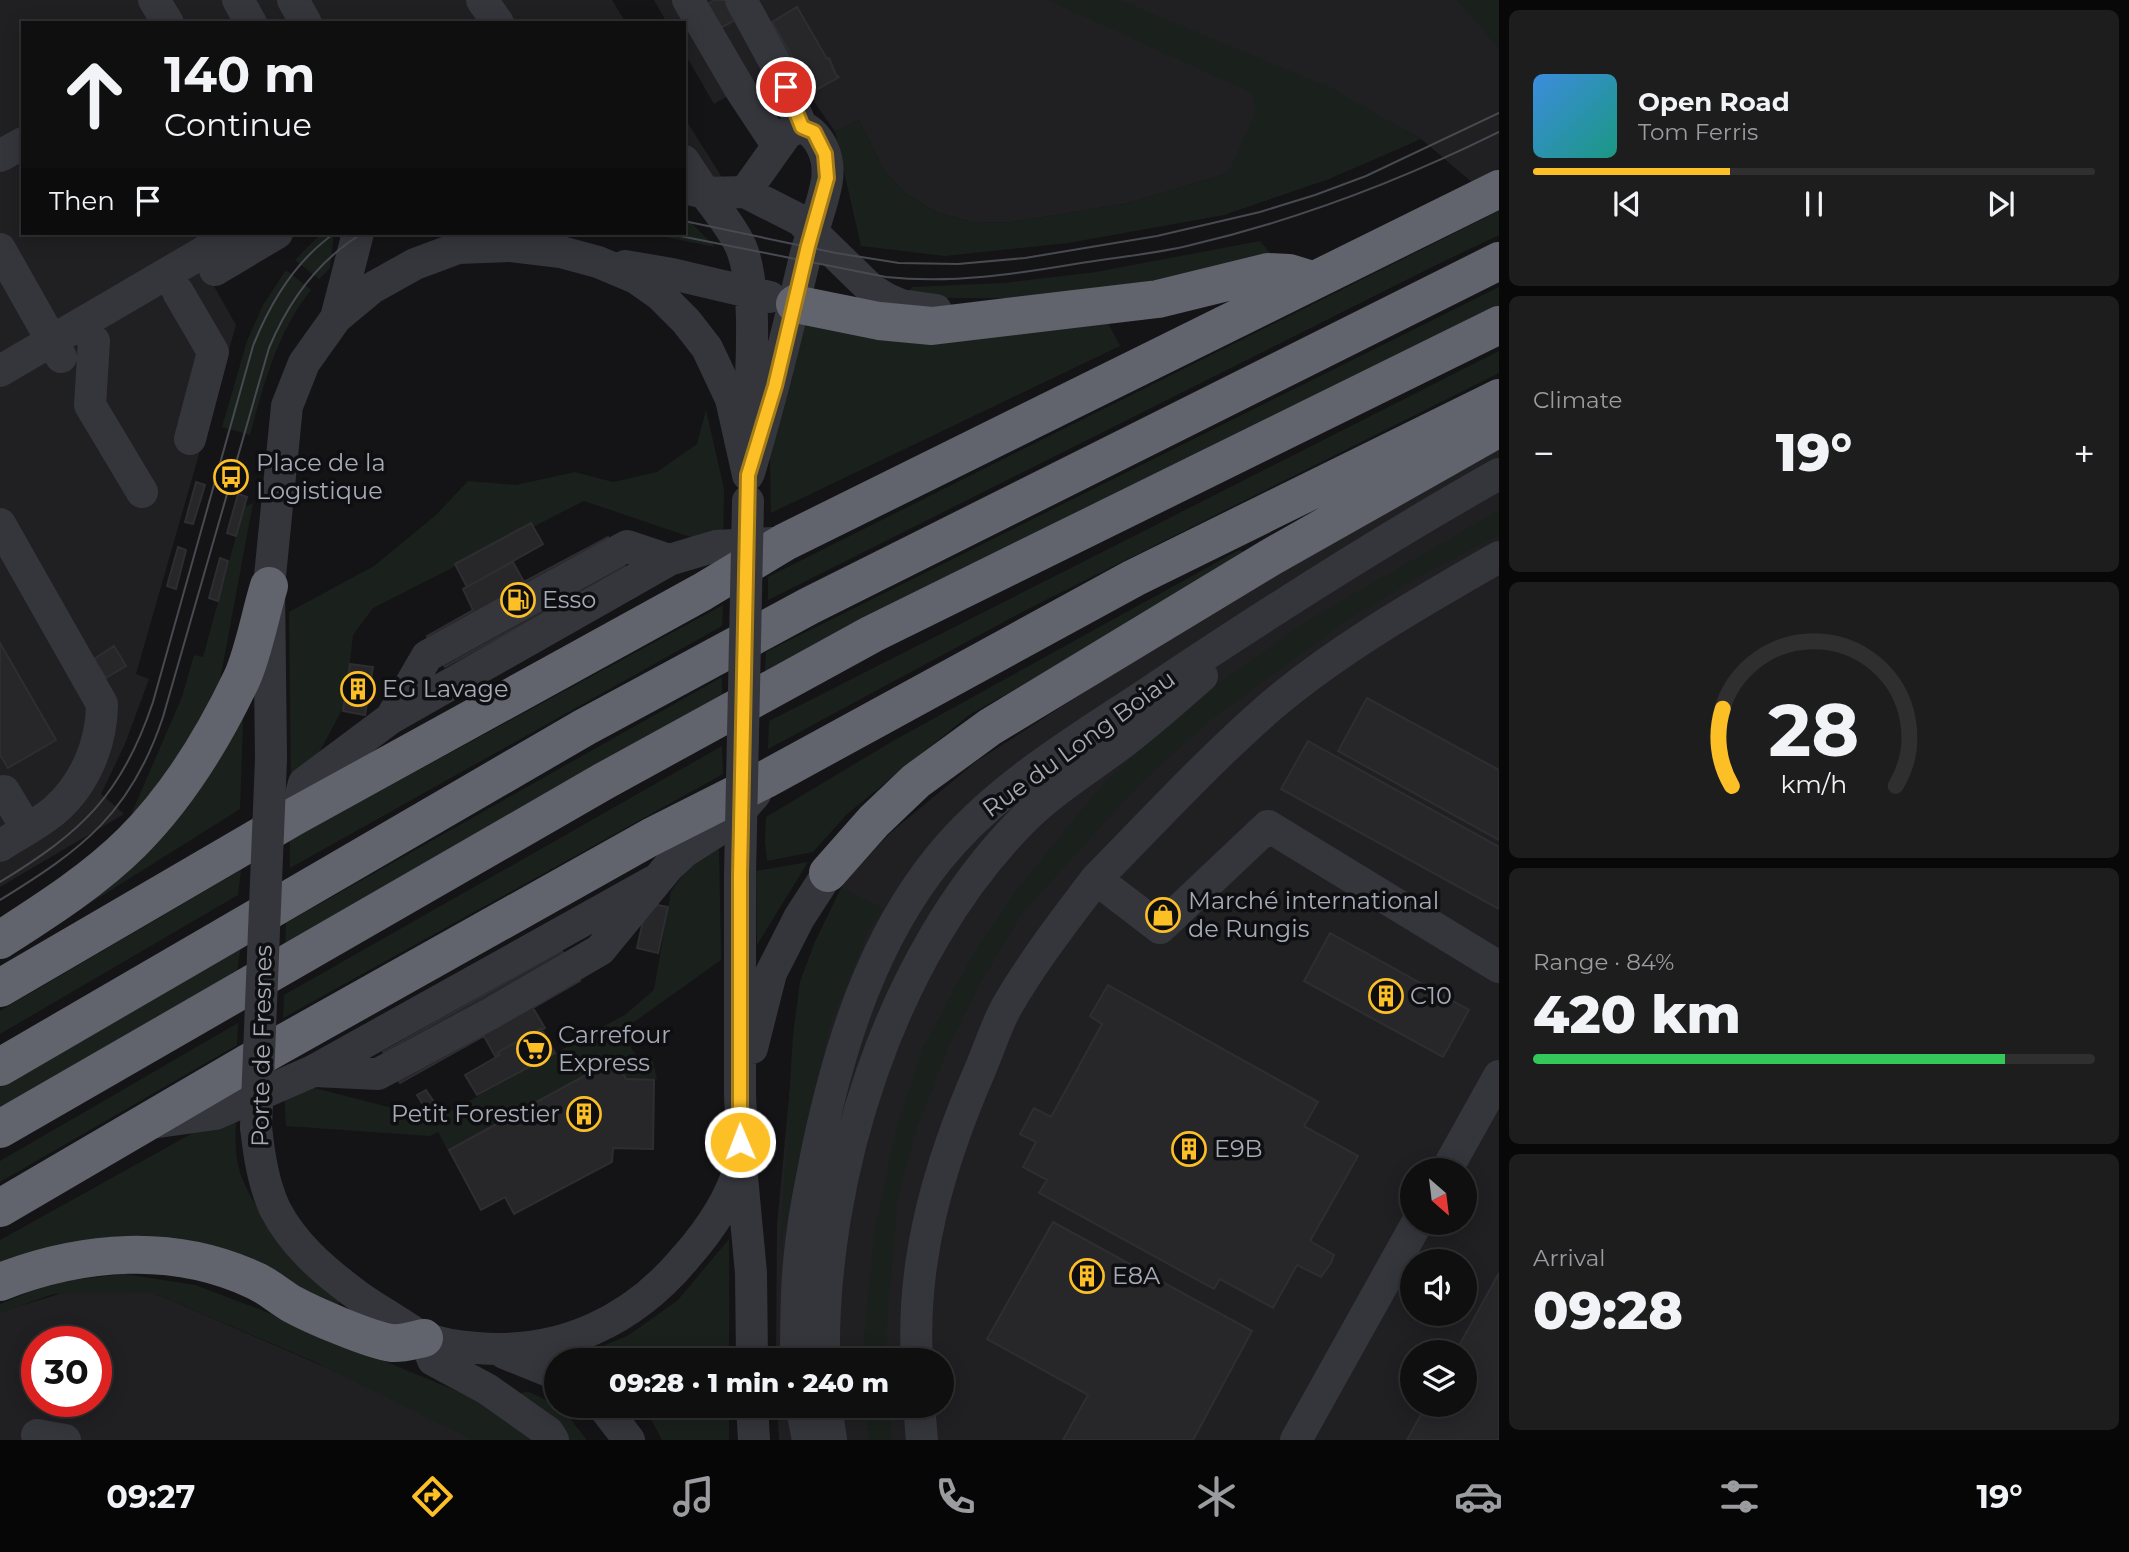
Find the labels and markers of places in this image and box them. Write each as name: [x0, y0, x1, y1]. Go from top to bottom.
pin: [756, 57, 816, 117]
place label: Place de la Logistique: [256, 448, 386, 505]
bus stop icon: Place de la Logistique: [212, 458, 250, 496]
fuel station icon: Esso: [499, 581, 537, 619]
place label: Esso: [542, 585, 596, 614]
building icon: EG Lavage: [339, 670, 377, 708]
place label: EG Lavage: [382, 674, 509, 703]
place label: Marché international de Rungis: [1188, 886, 1439, 943]
shop icon: Marché international de Rungis: [1144, 896, 1182, 934]
building icon: C10: [1367, 977, 1405, 1015]
place label: C10: [1410, 981, 1452, 1010]
place label: Carrefour Express: [558, 1020, 671, 1077]
supermarket icon: Carrefour Express: [515, 1030, 553, 1068]
building icon: Petit Forestier: [565, 1095, 603, 1133]
place label: Petit Forestier: [391, 1099, 560, 1128]
building icon: E9B: [1170, 1130, 1208, 1168]
place label: E9B: [1214, 1134, 1263, 1163]
building icon: E8A: [1068, 1257, 1106, 1295]
place label: E8A: [1112, 1261, 1161, 1290]

